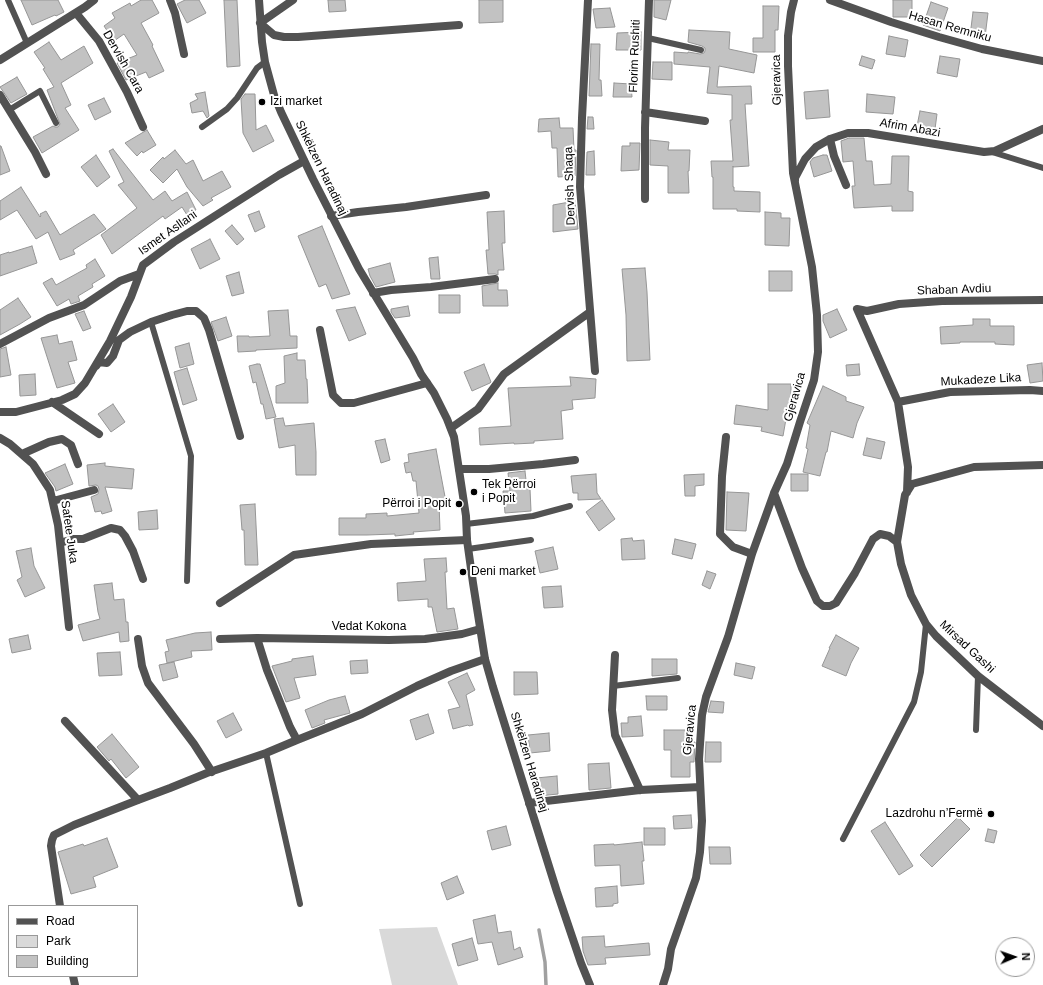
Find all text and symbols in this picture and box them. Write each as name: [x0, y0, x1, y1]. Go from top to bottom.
street label: Hasan Remniku: [907, 8, 993, 46]
street label: Florim Rushiti: [627, 19, 643, 93]
street label: Dervish Cara: [99, 28, 147, 96]
street label: Gjeravica: [769, 55, 785, 105]
place label: Izi market: [270, 95, 322, 109]
marker: Izi market: [257, 97, 267, 107]
street label: Afrim Abazi: [879, 116, 941, 140]
street label: Shkëlzen Haradinaj: [292, 118, 350, 218]
street label: Dervish Shaqa: [561, 146, 579, 226]
street label: Ismet Asllani: [136, 208, 200, 258]
street label: Shaban Avdiu: [917, 282, 991, 298]
street label: Gjeravica: [781, 371, 809, 423]
street label: Mukadeze Lika: [940, 371, 1022, 389]
place label: Tek Përroi i Popit: [482, 478, 536, 506]
marker: Tek Përroi i Popit: [469, 487, 479, 497]
place label: Përroi i Popit: [382, 497, 451, 511]
marker: Përroi i Popit: [454, 499, 464, 509]
street label: Safete Juka: [57, 500, 81, 564]
place label: Deni market: [471, 565, 536, 579]
marker: Deni market: [458, 567, 468, 577]
street label: Mirsad Gashi: [936, 618, 998, 676]
street label: Vedat Kokona: [332, 620, 406, 634]
street label: Gjeravica: [680, 704, 700, 756]
street label: Shkëlzen Haradinaj: [507, 710, 551, 814]
place label: Lazdrohu n’Fermë: [886, 807, 983, 821]
marker: Lazdrohu n’Fermë: [986, 809, 996, 819]
legend: [8, 905, 138, 977]
text: Road: [46, 914, 75, 928]
text: Park: [46, 934, 71, 948]
north arrow: [995, 937, 1035, 977]
text: N: [1020, 952, 1032, 961]
text: Building: [46, 954, 89, 968]

